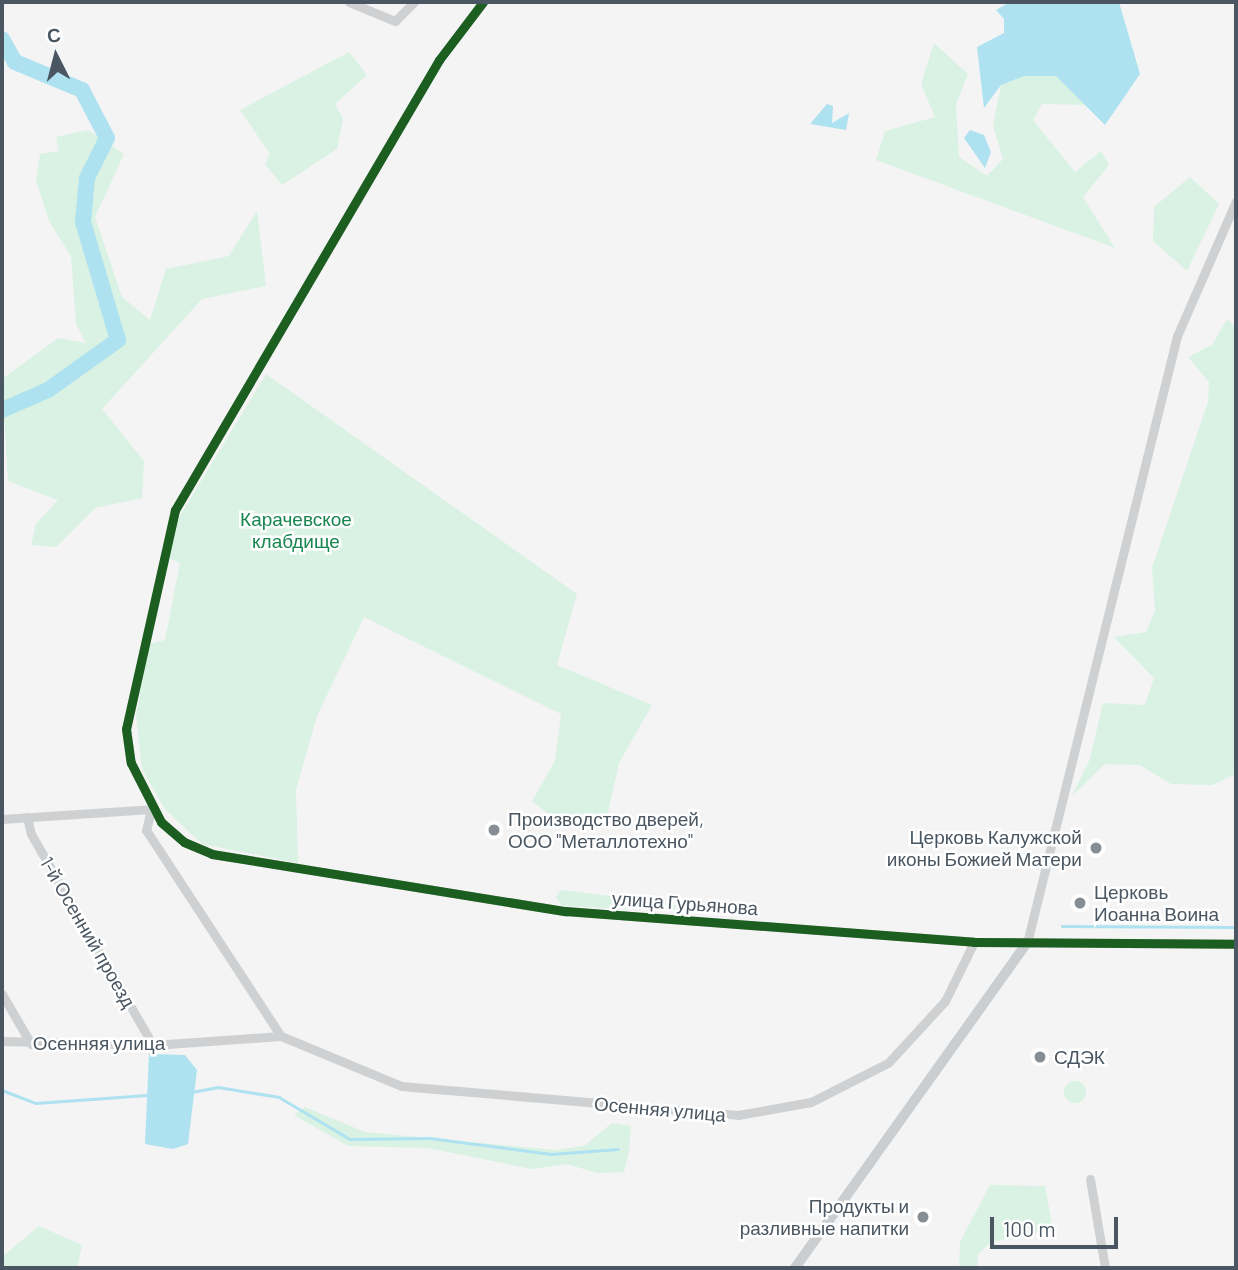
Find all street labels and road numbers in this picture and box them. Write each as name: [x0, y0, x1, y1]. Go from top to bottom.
street label: 1-й Осенний проезд: [36, 853, 140, 1011]
street label: улица Гурьянова: [611, 887, 759, 919]
street label: Осенняя улица: [33, 1032, 165, 1054]
street label: Осенняя улица: [593, 1092, 727, 1126]

